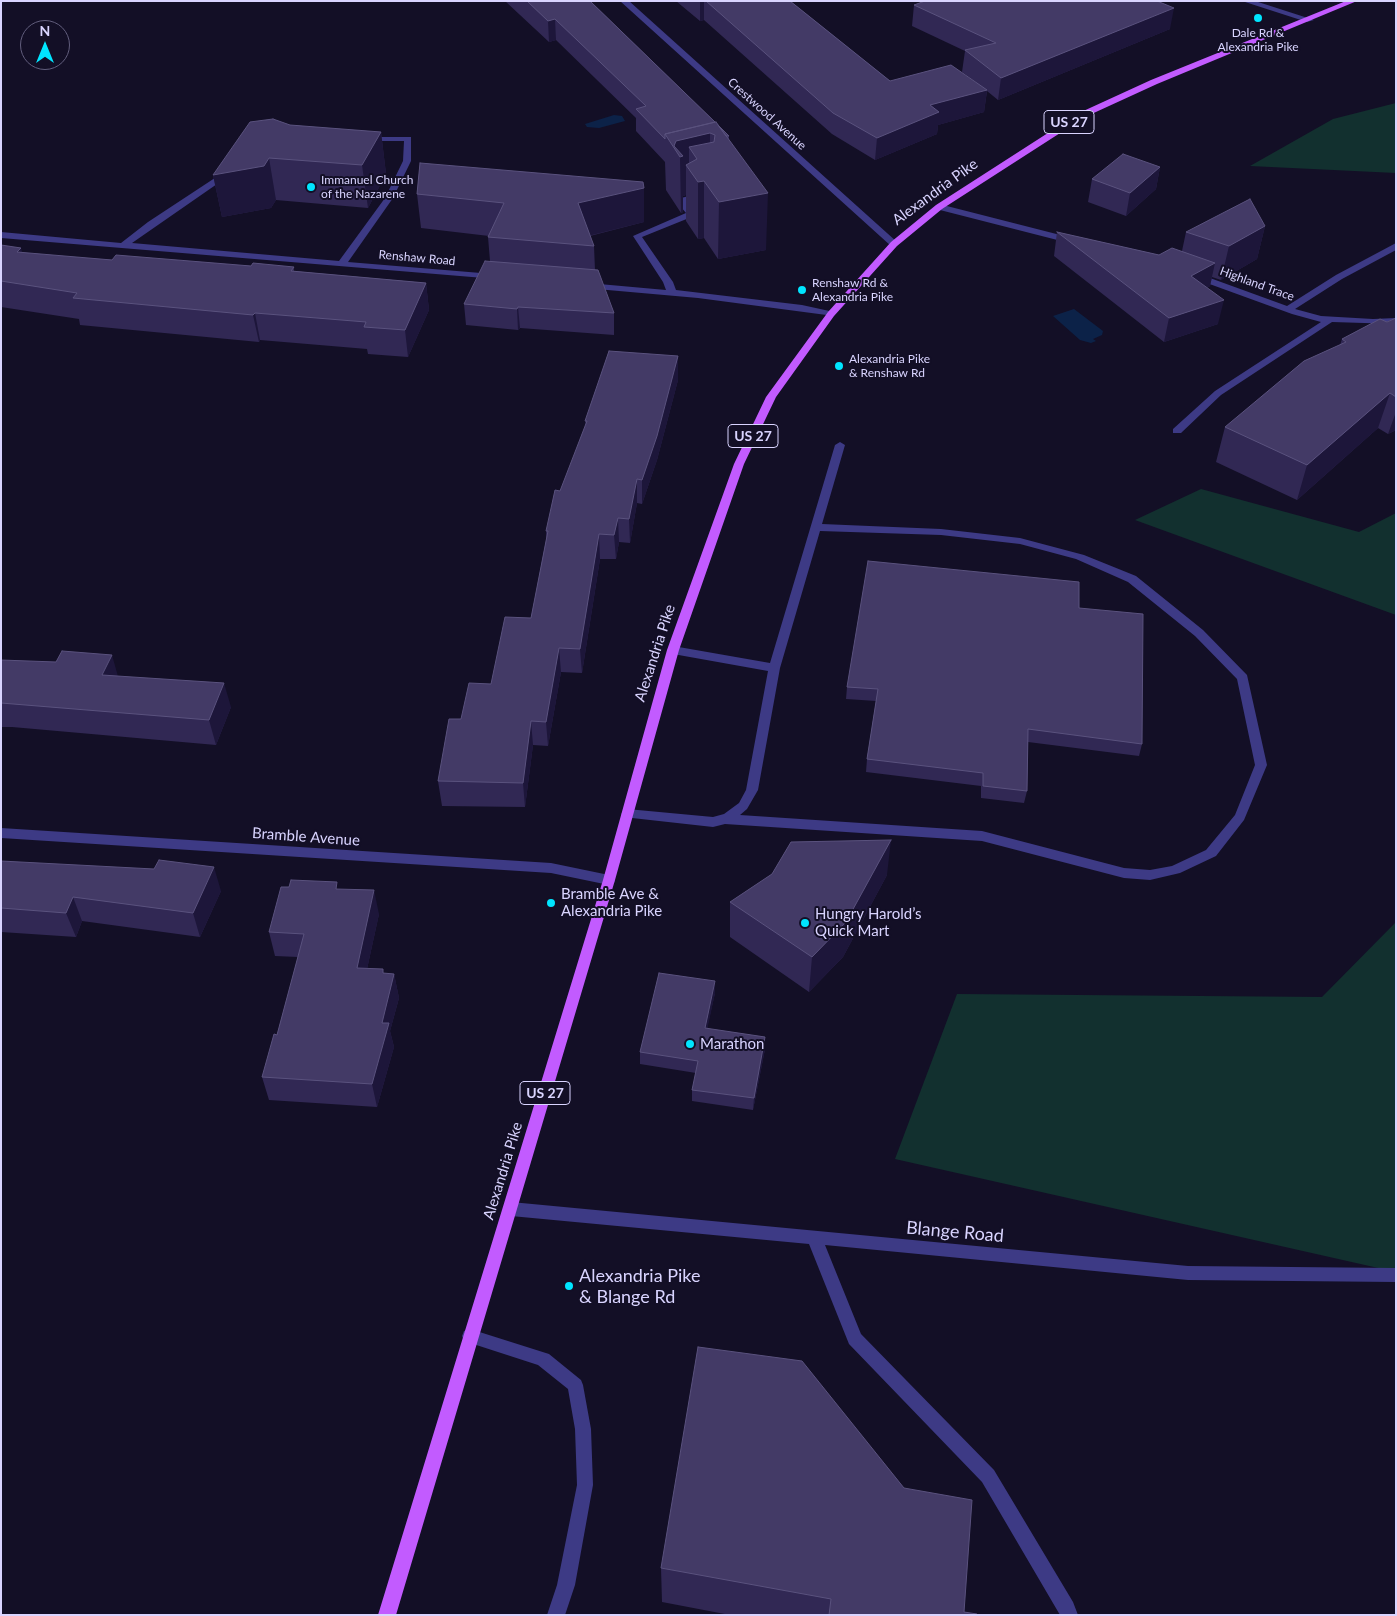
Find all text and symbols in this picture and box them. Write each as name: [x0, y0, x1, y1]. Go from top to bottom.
marker: Dale Rd & Alexandria Pike: [1252, 12, 1264, 24]
north arrow: [20, 20, 70, 70]
text: N: [40, 22, 50, 39]
place label: Dale Rd & Alexandria Pike: [1218, 26, 1298, 54]
street label: Crestwood Avenue: [725, 75, 809, 153]
road number: US 27: [1044, 110, 1094, 134]
street label: Alexandria Pike: [889, 155, 981, 229]
place label: Immanuel Church of the Nazarene: [321, 173, 414, 201]
marker: Immanuel Church of the Nazarene: [305, 181, 317, 193]
street label: Renshaw Road: [378, 247, 456, 269]
street label: Highland Trace: [1218, 264, 1296, 304]
place label: Renshaw Rd & Alexandria Pike: [812, 276, 893, 304]
marker: Renshaw Rd & Alexandria Pike: [796, 284, 808, 296]
place label: Alexandria Pike & Renshaw Rd: [849, 352, 930, 380]
marker: Alexandria Pike & Renshaw Rd: [833, 360, 845, 372]
road number: US 27: [728, 424, 778, 448]
street label: Alexandria Pike: [631, 602, 679, 704]
street label: Bramble Avenue: [251, 824, 361, 850]
place label: Bramble Ave & Alexandria Pike: [561, 885, 662, 920]
marker: Bramble Ave & Alexandria Pike: [545, 897, 557, 909]
place label: Hungry Harold’s Quick Mart: [815, 905, 922, 940]
marker: Hungry Harold’s Quick Mart: [799, 917, 811, 929]
place label: Marathon: [700, 1035, 764, 1053]
marker: Marathon: [684, 1038, 696, 1050]
road number: US 27: [520, 1082, 570, 1104]
street label: Alexandria Pike: [480, 1120, 526, 1222]
street label: Blange Road: [905, 1217, 1005, 1247]
place label: Alexandria Pike & Blange Rd: [579, 1265, 700, 1308]
marker: Alexandria Pike & Blange Rd: [563, 1280, 575, 1292]

